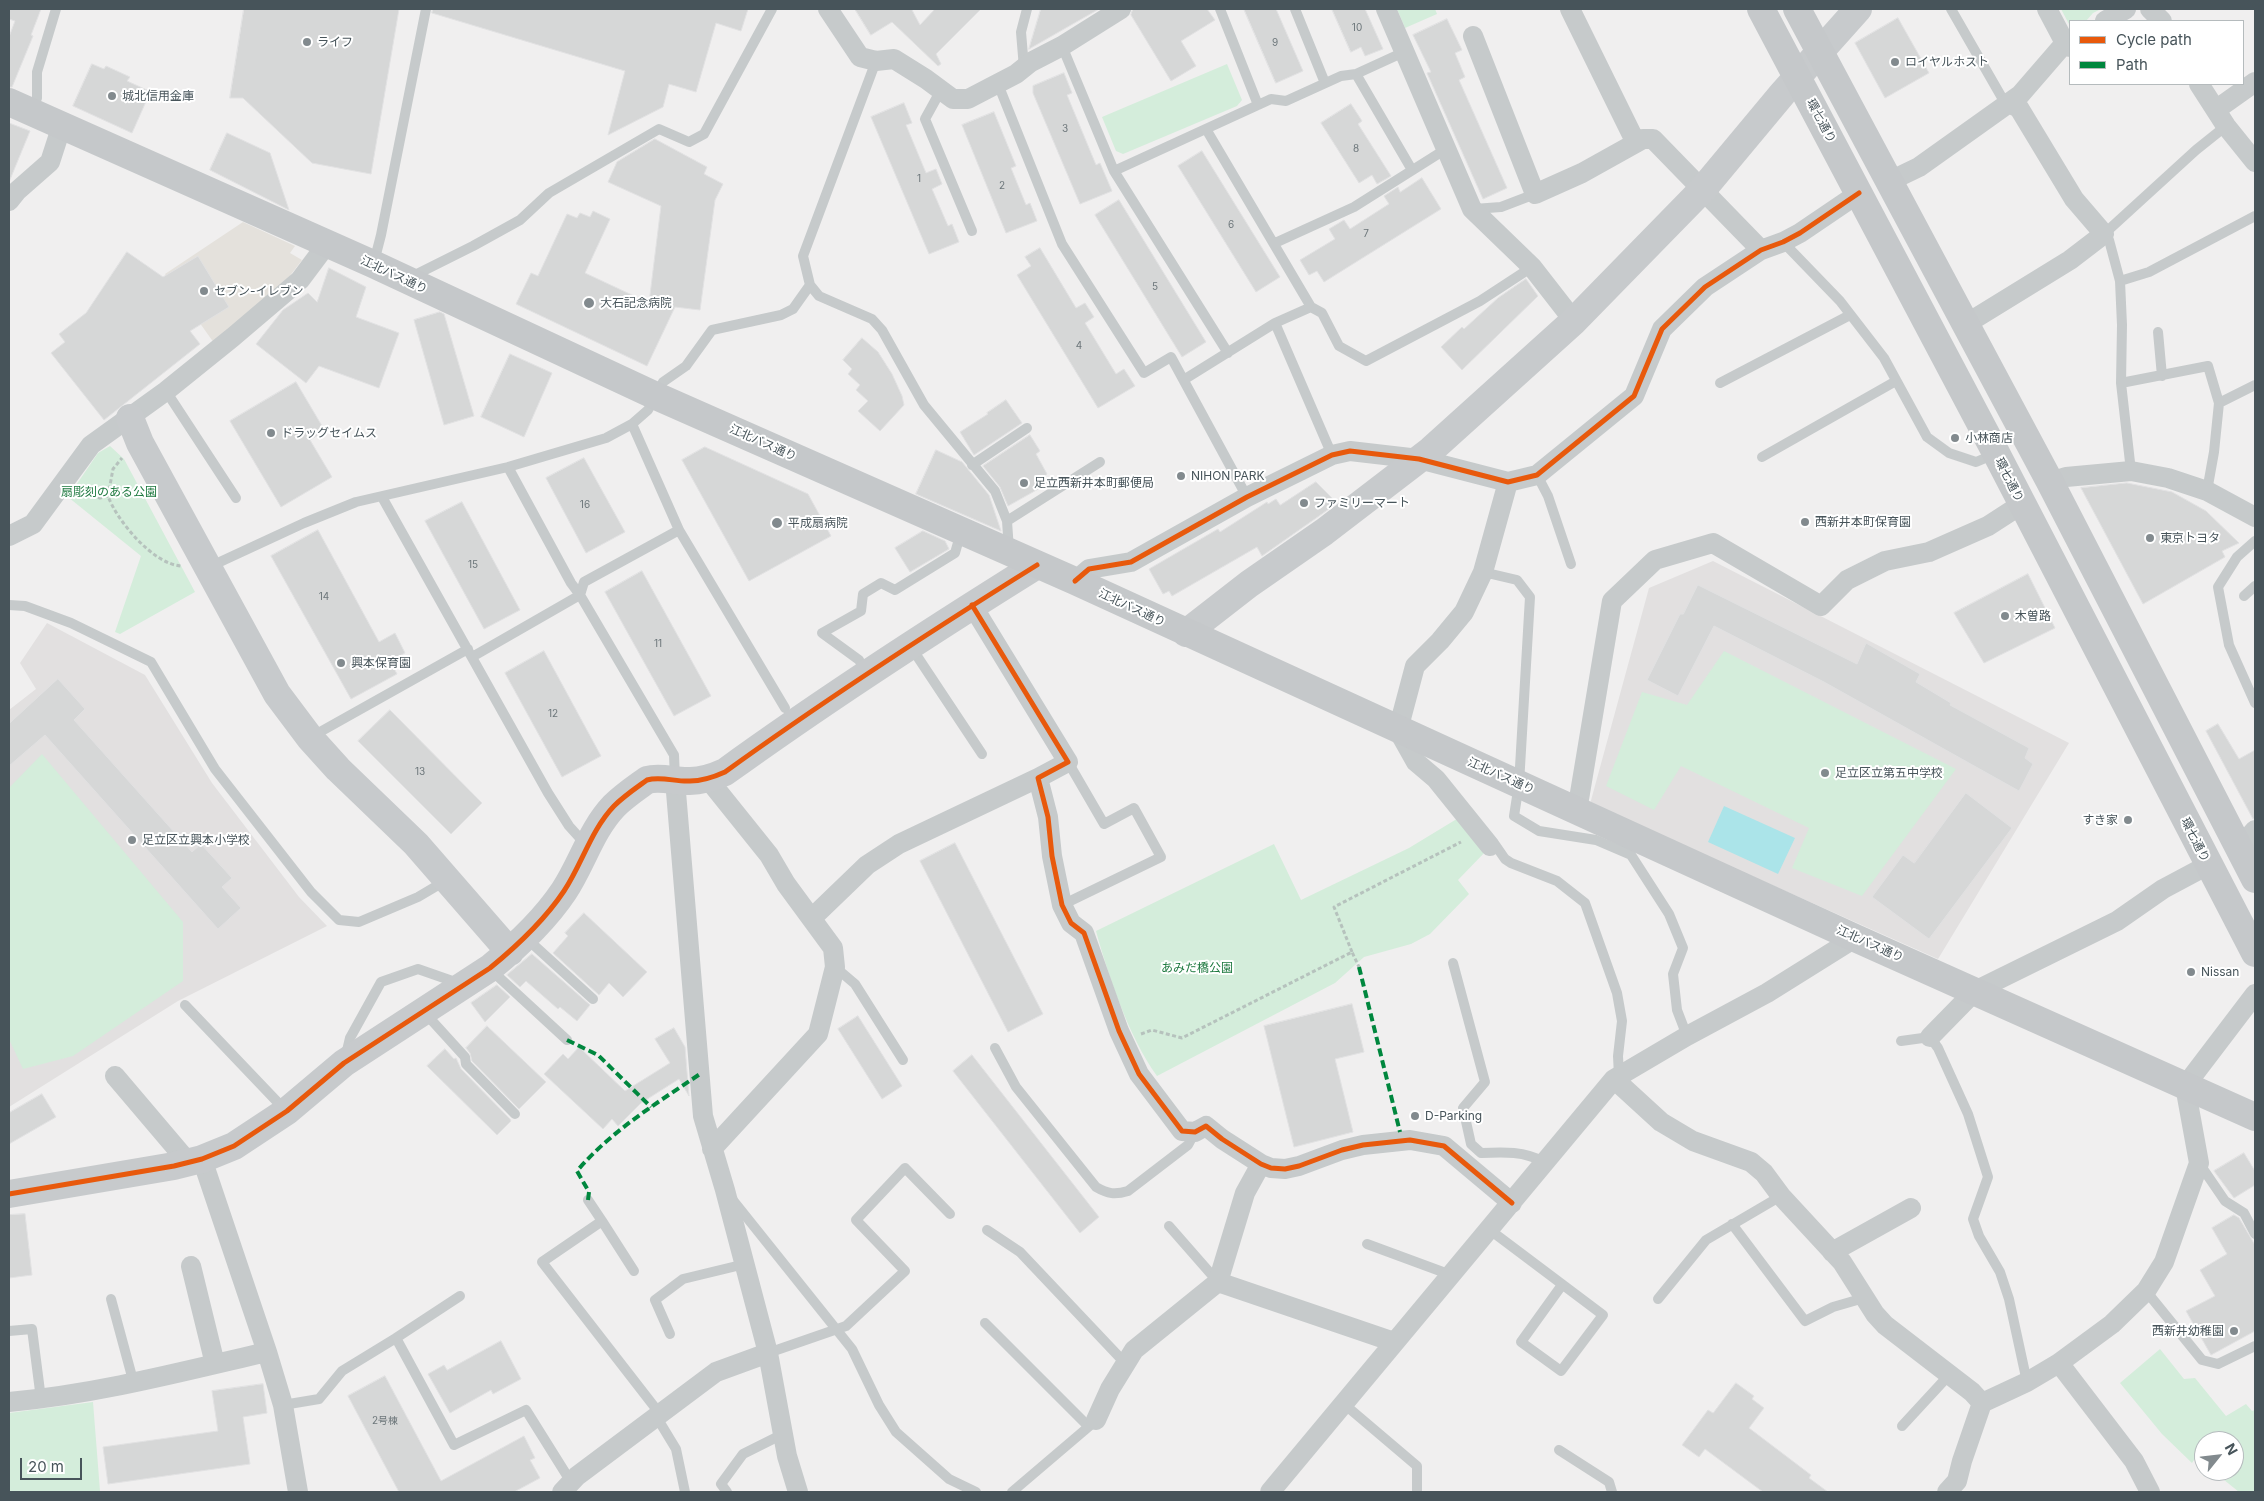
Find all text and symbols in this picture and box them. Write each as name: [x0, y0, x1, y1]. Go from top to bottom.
legend: [2069, 20, 2244, 85]
house number: 10: [1352, 22, 1362, 34]
text: Cycle path: [2116, 30, 2192, 49]
place label: ライフ: [317, 35, 353, 49]
marker: ライフ: [301, 36, 313, 48]
house number: 9: [1272, 37, 1278, 49]
place label: ロイヤルホスト: [1905, 55, 1989, 69]
text: Path: [2116, 55, 2148, 74]
marker: ロイヤルホスト: [1889, 56, 1901, 68]
place label: 城北信用金庫: [122, 89, 194, 103]
marker: 城北信用金庫: [106, 90, 118, 102]
street label: 環七通り: [1803, 96, 1839, 146]
house number: 3: [1062, 123, 1068, 135]
house number: 8: [1353, 143, 1359, 155]
house number: 1: [917, 173, 921, 185]
house number: 2: [999, 180, 1005, 192]
house number: 6: [1228, 219, 1234, 231]
house number: 7: [1363, 228, 1369, 240]
street label: 江北バス通り: [358, 253, 430, 297]
house number: 5: [1152, 281, 1158, 293]
place label: セブン-イレブン: [214, 284, 304, 298]
marker: セブン-イレブン: [198, 285, 210, 297]
marker: 大石記念病院: [582, 296, 596, 310]
place label: 大石記念病院: [600, 296, 672, 310]
house number: 4: [1076, 340, 1082, 352]
street label: 江北バス通り: [727, 422, 799, 464]
place label: ドラッグセイムス: [281, 426, 377, 440]
marker: ドラッグセイムス: [265, 427, 277, 439]
place label: 小林商店: [1965, 431, 2013, 445]
marker: 小林商店: [1949, 432, 1961, 444]
street label: 環七通り: [1992, 455, 2026, 505]
place label: NIHON PARK: [1191, 469, 1265, 483]
marker: NIHON PARK: [1175, 470, 1187, 482]
place label: 足立西新井本町郵便局: [1034, 476, 1154, 490]
marker: 足立西新井本町郵便局: [1018, 477, 1030, 489]
park label: 扇彫刻のある公園: [61, 485, 157, 499]
place label: ファミリーマート: [1314, 496, 1410, 510]
marker: ファミリーマート: [1298, 497, 1310, 509]
house number: 16: [580, 499, 590, 511]
place label: 西新井本町保育園: [1815, 515, 1911, 529]
marker: 平成扇病院: [770, 516, 784, 530]
place label: 平成扇病院: [788, 516, 848, 530]
marker: 西新井本町保育園: [1799, 516, 1811, 528]
place label: 東京トヨタ: [2160, 531, 2220, 545]
marker: 東京トヨタ: [2144, 532, 2156, 544]
house number: 15: [468, 559, 478, 571]
street label: 江北バス通り: [1096, 586, 1168, 630]
house number: 14: [319, 591, 329, 603]
place label: 木曽路: [2015, 609, 2051, 623]
marker: 木曽路: [1999, 610, 2011, 622]
house number: 11: [654, 638, 662, 650]
place label: 興本保育園: [351, 656, 411, 670]
marker: 興本保育園: [335, 657, 347, 669]
house number: 12: [548, 708, 558, 720]
street label: 江北バス通り: [1465, 755, 1537, 797]
house number: 13: [415, 766, 425, 778]
place label: 足立区立第五中学校: [1835, 766, 1943, 780]
marker: 足立区立第五中学校: [1819, 767, 1831, 779]
place label: すき家: [2082, 813, 2118, 827]
marker: すき家: [2122, 814, 2134, 826]
street label: 環七通り: [2178, 815, 2212, 865]
place label: 足立区立興本小学校: [142, 833, 250, 847]
marker: 足立区立興本小学校: [126, 834, 138, 846]
street label: 江北バス通り: [1834, 923, 1906, 965]
park label: あみだ橋公園: [1161, 961, 1233, 975]
place label: Nissan: [2201, 965, 2239, 979]
marker: Nissan: [2185, 966, 2197, 978]
place label: D-Parking: [1425, 1109, 1482, 1123]
marker: D-Parking: [1409, 1110, 1421, 1122]
place label: 西新井幼稚園: [2152, 1324, 2224, 1338]
marker: 西新井幼稚園: [2228, 1325, 2240, 1337]
house number: 2号棟: [372, 1415, 398, 1427]
north arrow: [2194, 1431, 2244, 1481]
text: N: [2222, 1440, 2242, 1458]
scale bar: [22, 1448, 85, 1480]
text: 20 m: [28, 1457, 64, 1476]

